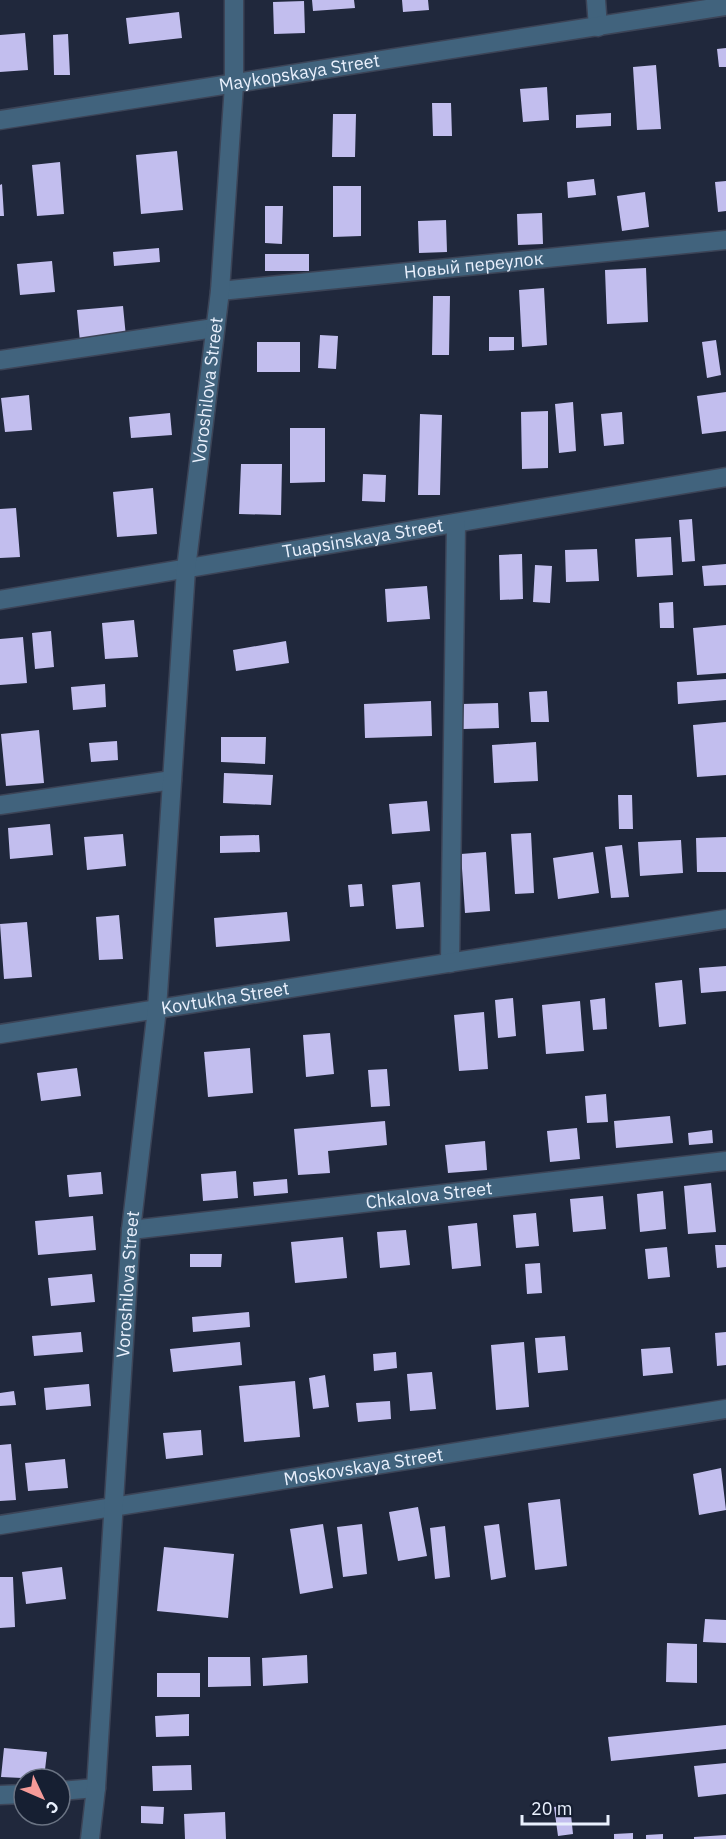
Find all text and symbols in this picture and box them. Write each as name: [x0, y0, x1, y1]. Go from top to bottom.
street label: Maykopskaya Street: [217, 49, 381, 96]
street label: Новый переулок: [403, 246, 545, 283]
street label: Voroshilova Street: [187, 316, 228, 465]
street label: Tuapsinskaya Street: [280, 513, 445, 563]
street label: Kovtukha Street: [159, 976, 291, 1019]
street label: Chkalova Street: [364, 1176, 494, 1214]
street label: Voroshilova Street: [111, 1209, 144, 1359]
street label: Moskovskaya Street: [282, 1442, 445, 1491]
north arrow: [12, 1767, 72, 1827]
scale bar: [522, 1788, 608, 1826]
text: С: [42, 1797, 64, 1818]
text: 20 m: [531, 1797, 573, 1820]

